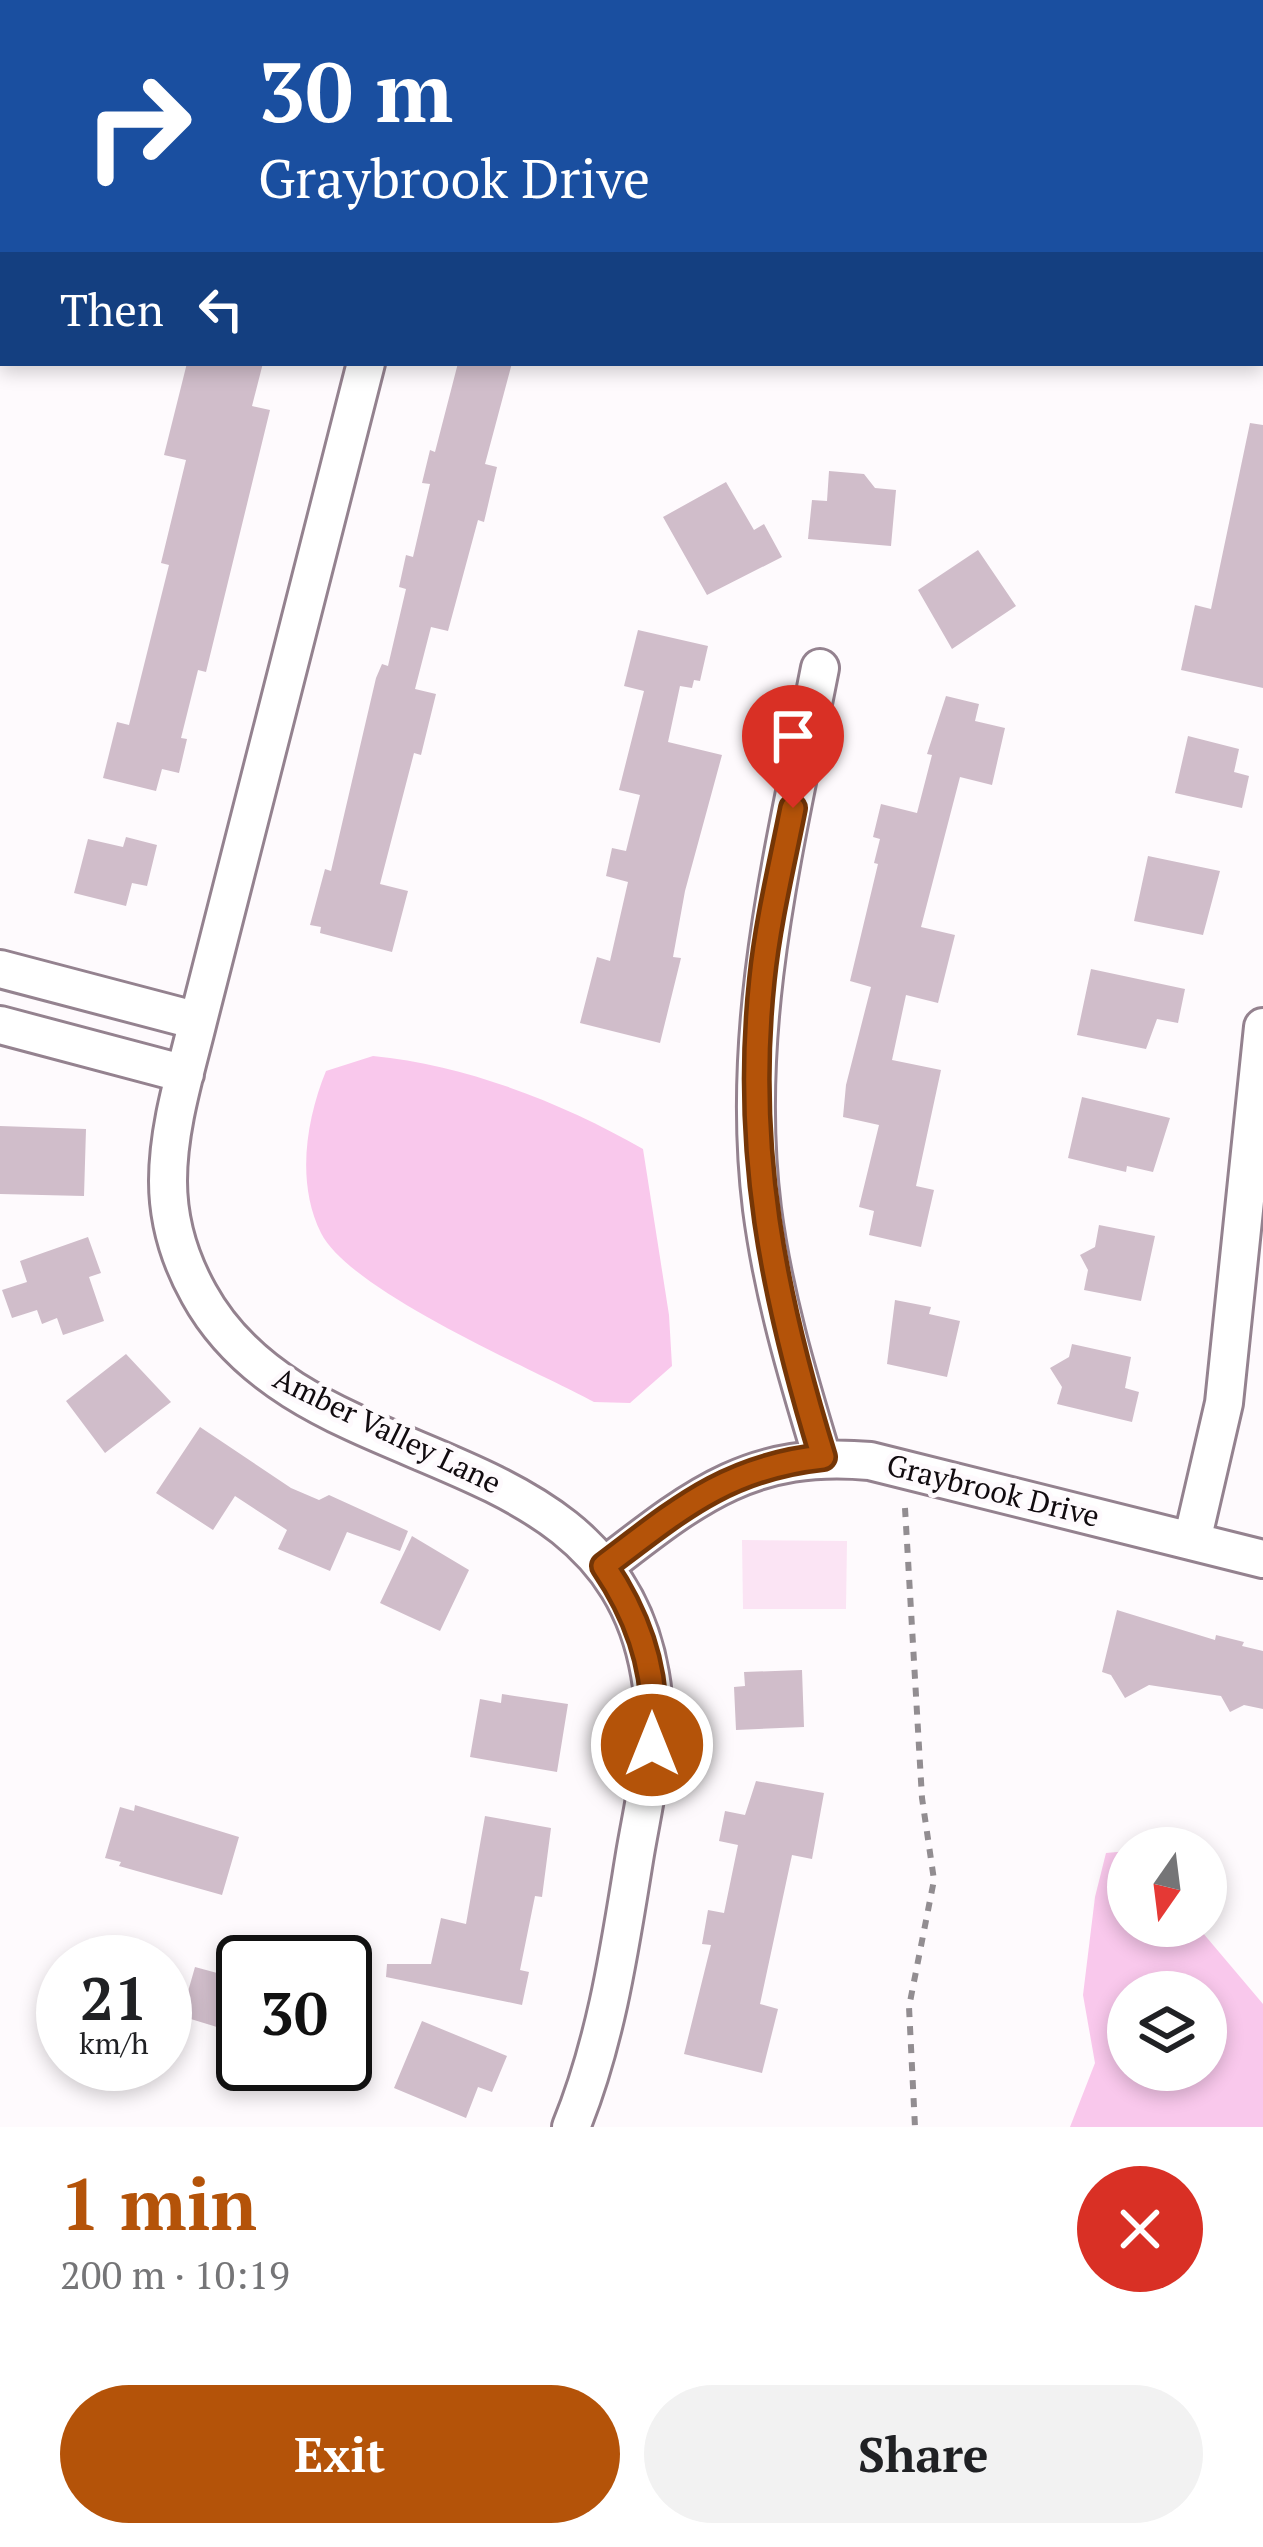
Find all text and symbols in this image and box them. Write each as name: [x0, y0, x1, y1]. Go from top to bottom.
text: 30 m: [258, 35, 453, 146]
icon: right: [60, 48, 216, 204]
text: Graybrook Drive: [258, 142, 650, 213]
icon: left: [188, 276, 254, 342]
text: Then: [60, 279, 164, 339]
pin: [742, 685, 844, 808]
icon: arrive: [760, 703, 826, 769]
street label: Amber Valley Lane: [267, 1358, 508, 1503]
street label: Graybrook Drive: [883, 1444, 1104, 1536]
position arrow: [589, 1682, 715, 1808]
north arrow: [1107, 1827, 1227, 1947]
map controls: [1107, 1827, 1227, 2091]
speed limit sign: 30: [216, 1935, 372, 2091]
text: 21: [80, 1958, 148, 2037]
button: layers: [1107, 1971, 1227, 2091]
text: km/h: [79, 2023, 149, 2063]
text: 1 min: [60, 2155, 257, 2251]
button: close: [1077, 2166, 1203, 2292]
text: 200 m · 10:19: [60, 2248, 290, 2300]
button: Exit: [60, 2385, 620, 2523]
button: Share: [644, 2385, 1203, 2523]

